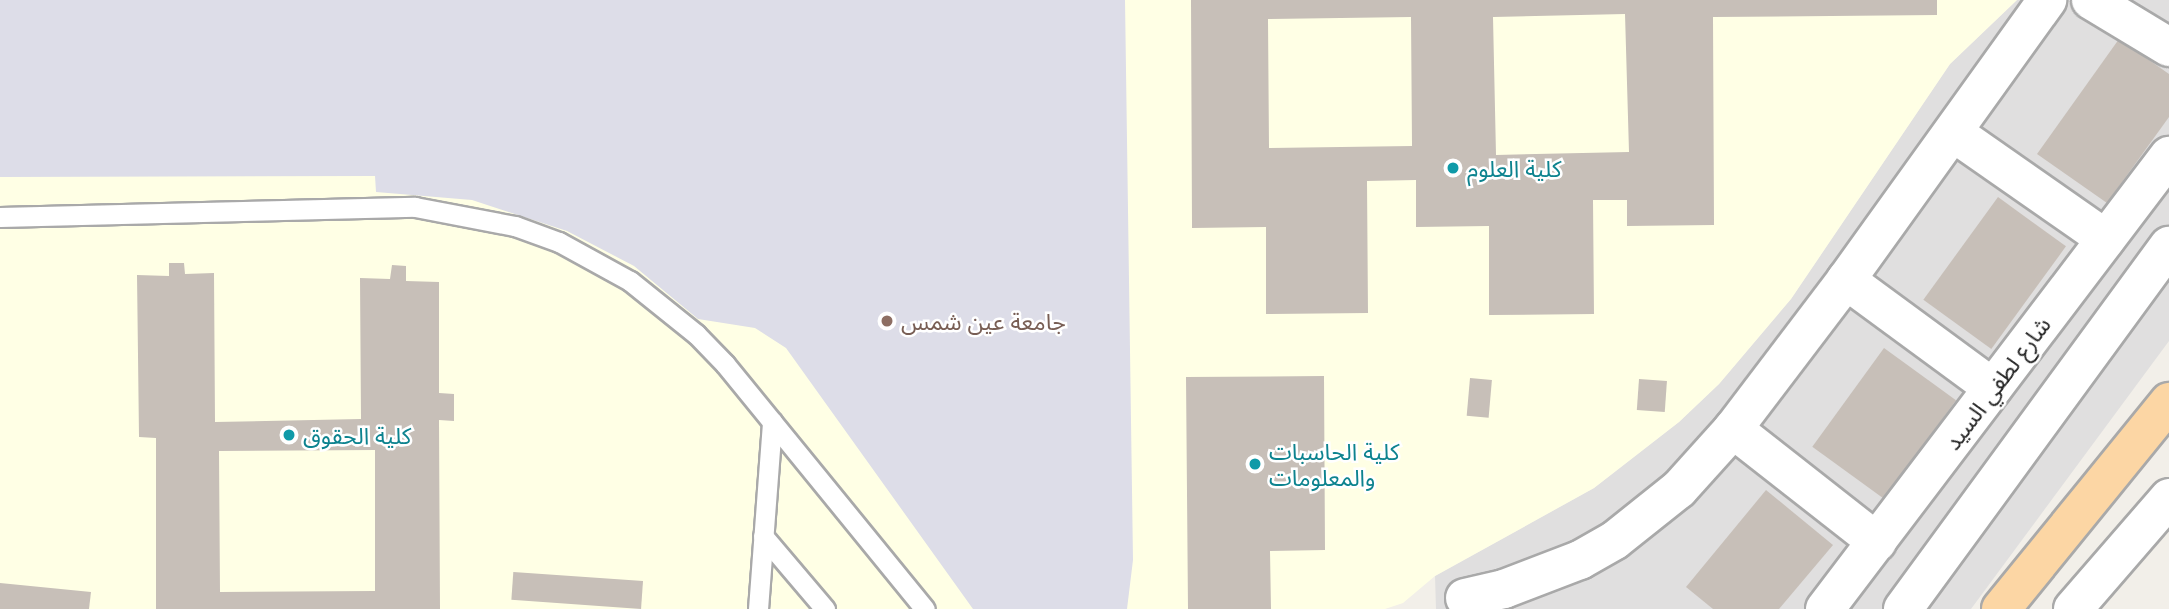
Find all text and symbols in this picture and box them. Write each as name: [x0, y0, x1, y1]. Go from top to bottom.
place label: كلية العلوم: [1467, 154, 1561, 182]
marker: كلية العلوم: [1445, 160, 1461, 176]
place label: جامعة عين شمس: [901, 307, 1066, 335]
street label: شارع لطفي السيد: [1938, 311, 2056, 455]
marker: جامعة عين شمس: [879, 313, 895, 329]
place label: كلية الحقوق: [303, 421, 411, 449]
marker: كلية الحقوق: [281, 427, 297, 443]
place label: كلية الحاسبات والمعلومات: [1269, 437, 1399, 491]
marker: كلية الحاسبات والمعلومات: [1247, 456, 1263, 472]

